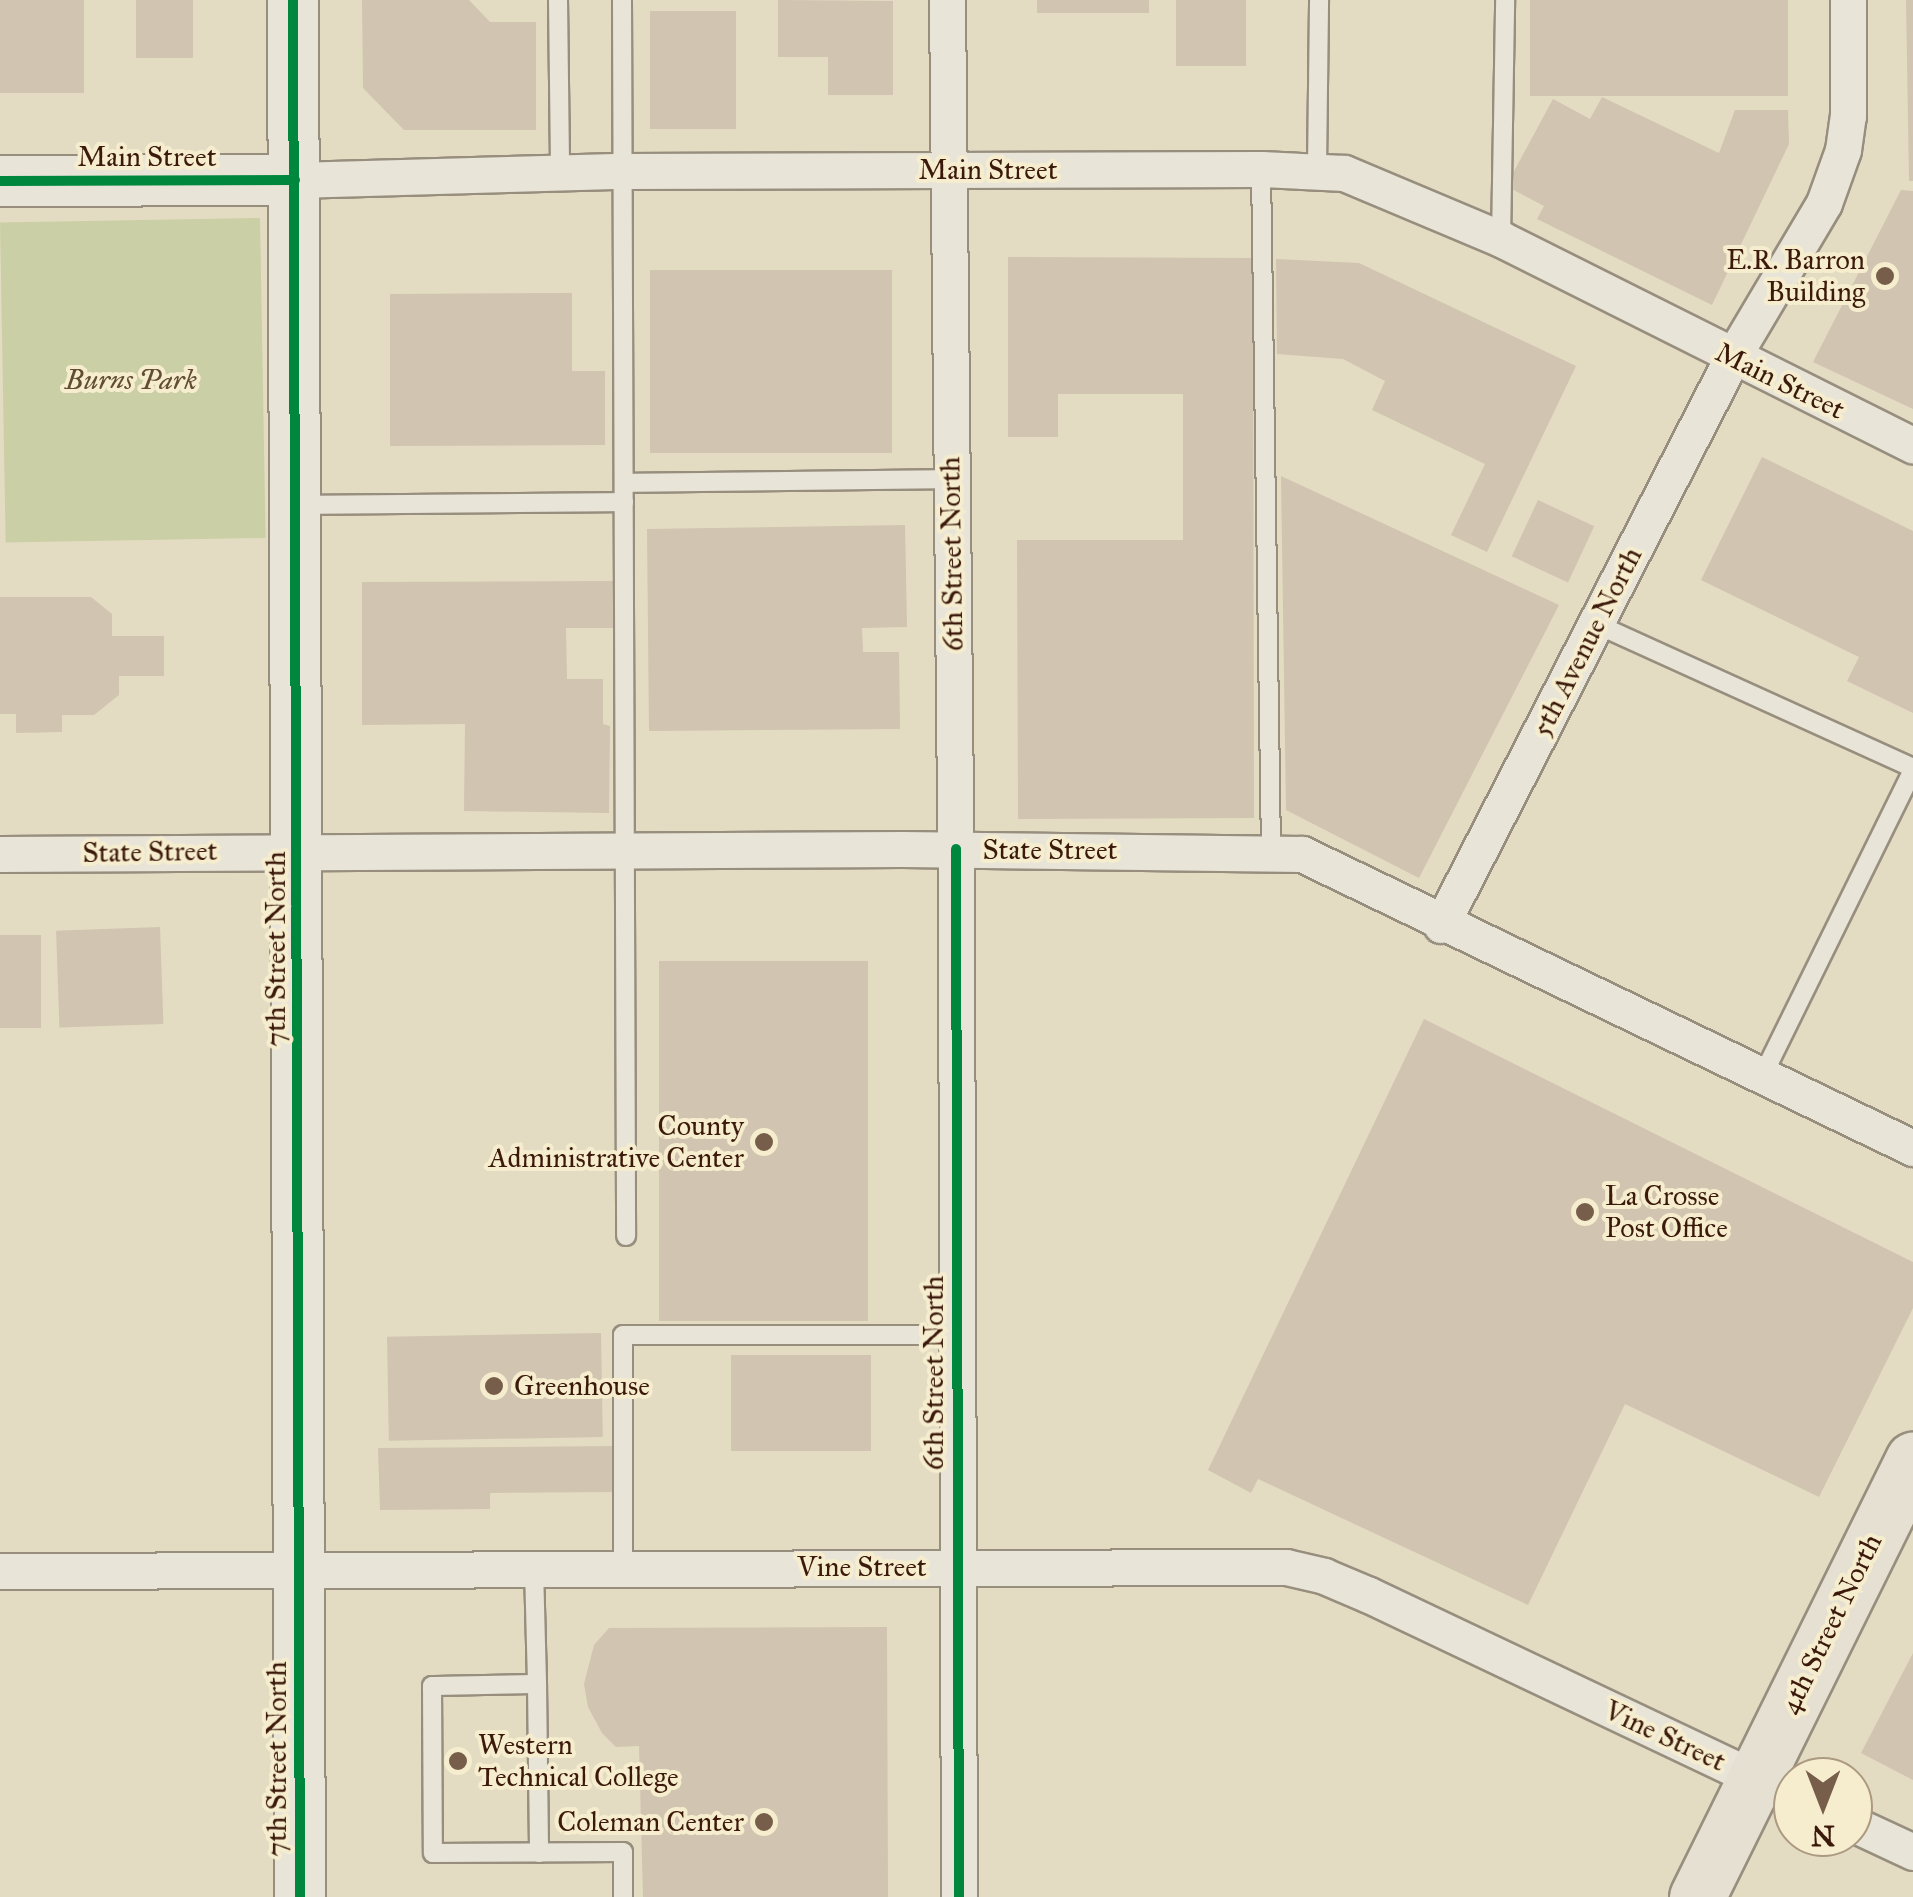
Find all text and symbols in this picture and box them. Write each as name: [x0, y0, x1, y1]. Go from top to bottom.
street label: Main Street: [77, 140, 217, 174]
street label: Main Street: [918, 153, 1058, 187]
place label: E.R. Barron Building: [1726, 243, 1865, 309]
marker: E.R. Barron Building: [1874, 265, 1896, 287]
street label: Main Street: [1710, 335, 1850, 427]
park label: Burns Park: [65, 363, 197, 397]
street label: 6th Street North: [934, 456, 970, 652]
street label: 5th Avenue North: [1525, 542, 1649, 742]
street label: State Street: [982, 833, 1118, 867]
street label: State Street: [82, 834, 218, 870]
street label: 7th Street North: [259, 851, 293, 1047]
place label: County Administrative Center: [489, 1109, 744, 1175]
marker: County Administrative Center: [753, 1131, 775, 1153]
place label: La Crosse Post Office: [1605, 1179, 1728, 1245]
marker: La Crosse Post Office: [1574, 1201, 1596, 1223]
street label: 6th Street North: [917, 1276, 951, 1470]
place label: Greenhouse: [514, 1369, 650, 1403]
marker: Greenhouse: [483, 1375, 505, 1397]
street label: 4th Street North: [1773, 1528, 1889, 1720]
street label: Vine Street: [797, 1550, 927, 1584]
street label: 7th Street North: [260, 1661, 294, 1857]
street label: Vine Street: [1599, 1693, 1731, 1779]
place label: Western Technical College: [478, 1728, 679, 1794]
marker: Western Technical College: [447, 1750, 469, 1772]
north arrow: [1773, 1757, 1873, 1857]
place label: Coleman Center: [557, 1805, 744, 1839]
marker: Coleman Center: [753, 1811, 775, 1833]
text: N: [1811, 1818, 1835, 1853]

